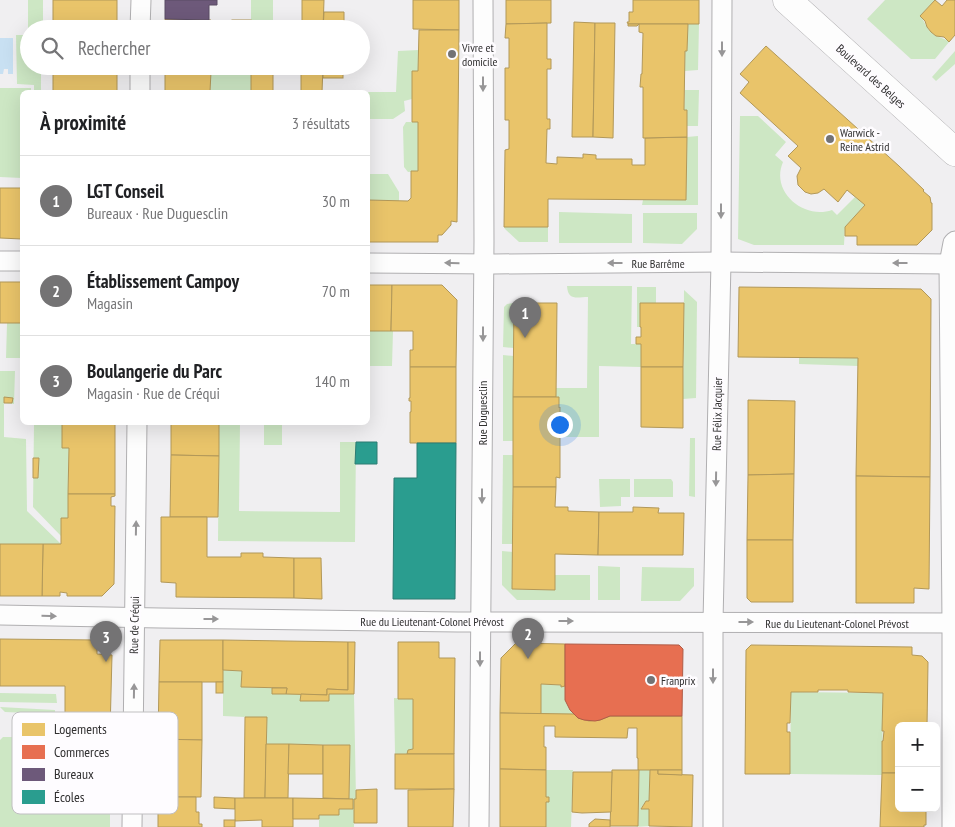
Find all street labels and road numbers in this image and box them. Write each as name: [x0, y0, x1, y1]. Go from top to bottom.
street label: Boulevard des Belges: [833, 41, 909, 111]
street label: Rue Barrême: [631, 256, 685, 271]
street label: Rue Félix Jacquier: [709, 376, 725, 451]
street label: Rue Duguesclin: [475, 381, 490, 445]
street label: Rue de Créqui: [126, 596, 142, 654]
street label: Rue du Lieutenant-Colonel Prévost: [360, 614, 504, 629]
street label: Rue du Lieutenant-Colonel Prévost: [765, 616, 909, 631]

